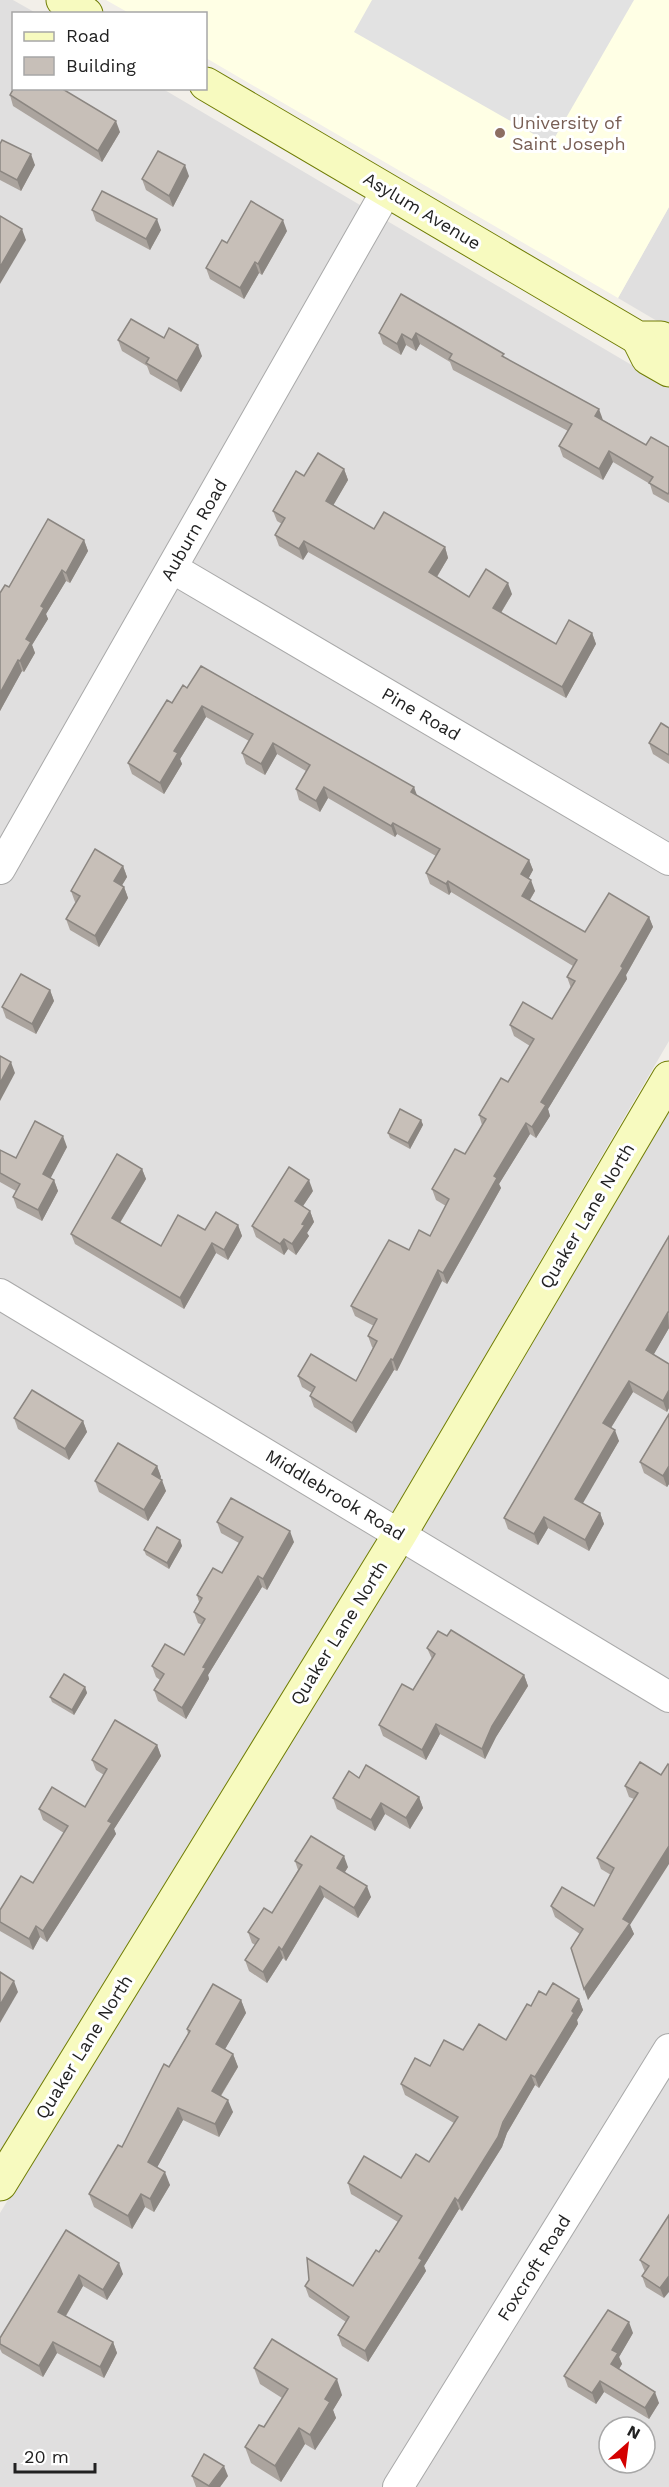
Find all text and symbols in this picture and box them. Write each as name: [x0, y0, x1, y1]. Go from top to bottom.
legend: [12, 12, 207, 90]
text: Road: [66, 25, 110, 46]
text: Building: [66, 55, 136, 76]
place label: University of Saint Joseph: [512, 112, 626, 154]
marker: University of Saint Joseph: [493, 126, 507, 140]
street label: Asylum Avenue: [360, 167, 485, 254]
street label: Auburn Road: [156, 475, 231, 584]
street label: Pine Road: [378, 683, 464, 745]
street label: Quaker Lane North: [535, 1139, 638, 1292]
street label: Middlebrook Road: [262, 1445, 409, 1544]
street label: Quaker Lane North: [286, 1557, 391, 1709]
street label: Quaker Lane North: [31, 1971, 136, 2123]
street label: Foxcroft Road: [493, 2211, 575, 2325]
north arrow: [597, 2415, 657, 2475]
text: N: [624, 2421, 644, 2443]
scale bar: [15, 2436, 94, 2474]
text: 20 m: [24, 2446, 69, 2467]

